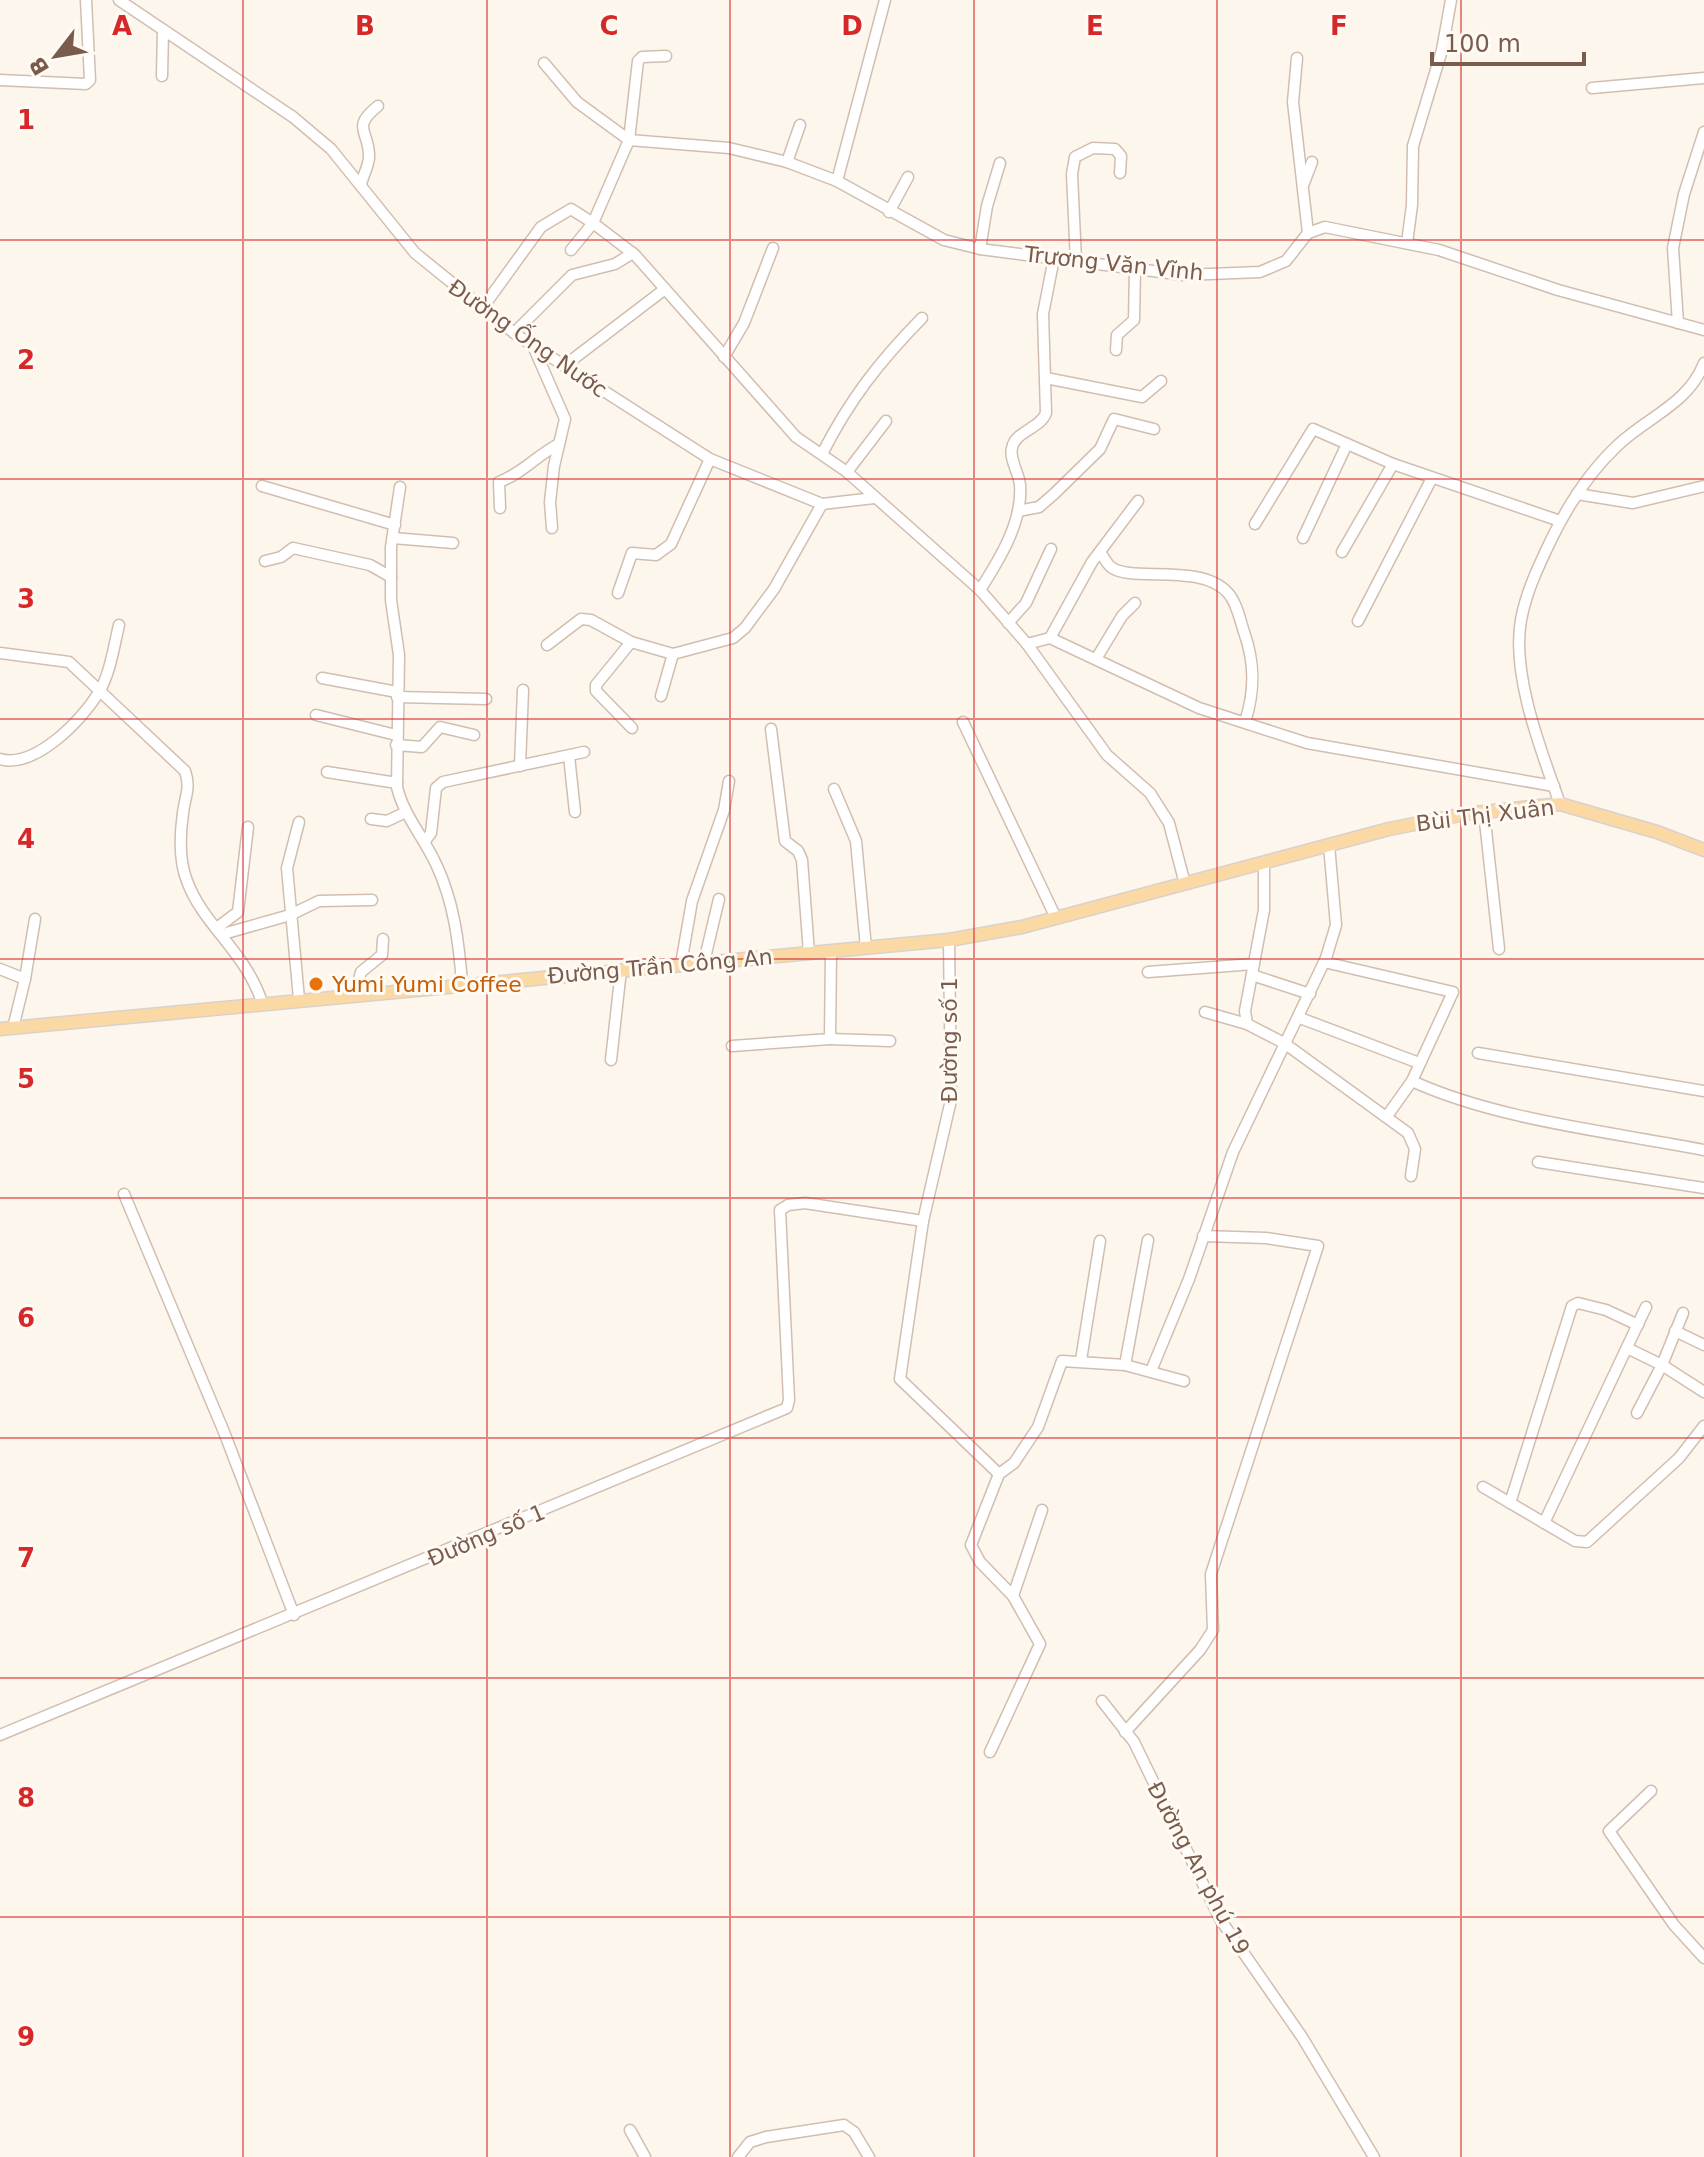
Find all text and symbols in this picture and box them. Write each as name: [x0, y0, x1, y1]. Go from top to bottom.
text: A: [112, 11, 132, 41]
text: B: [355, 11, 375, 41]
text: C: [599, 11, 619, 41]
text: D: [841, 11, 863, 41]
text: E: [1086, 11, 1104, 41]
text: F: [1330, 11, 1348, 41]
north arrow: [16, 16, 96, 96]
scale bar: [1432, 16, 1584, 66]
text: 100 m: [1444, 30, 1521, 58]
text: B: [24, 52, 54, 80]
text: 1: [17, 105, 35, 135]
street label: Trương Văn Vĩnh: [1022, 242, 1205, 285]
street label: Đường Ống Nước: [444, 272, 613, 402]
text: 2: [17, 345, 35, 375]
text: 3: [17, 584, 35, 614]
street label: Bùi Thị Xuân: [1415, 795, 1556, 836]
text: 4: [17, 824, 35, 854]
street label: Đường Trần Công An: [547, 944, 774, 989]
place label: Yumi Yumi Coffee: [331, 972, 522, 997]
marker: Yumi Yumi Coffee: [307, 975, 325, 993]
street label: Đường số 1: [937, 977, 962, 1103]
text: 5: [17, 1064, 35, 1094]
text: 6: [17, 1303, 35, 1333]
street label: Đường số 1: [424, 1499, 549, 1571]
text: 7: [17, 1543, 35, 1573]
street label: Đường An phú 19: [1142, 1778, 1255, 1959]
text: 8: [17, 1783, 35, 1813]
text: 9: [17, 2022, 35, 2052]

